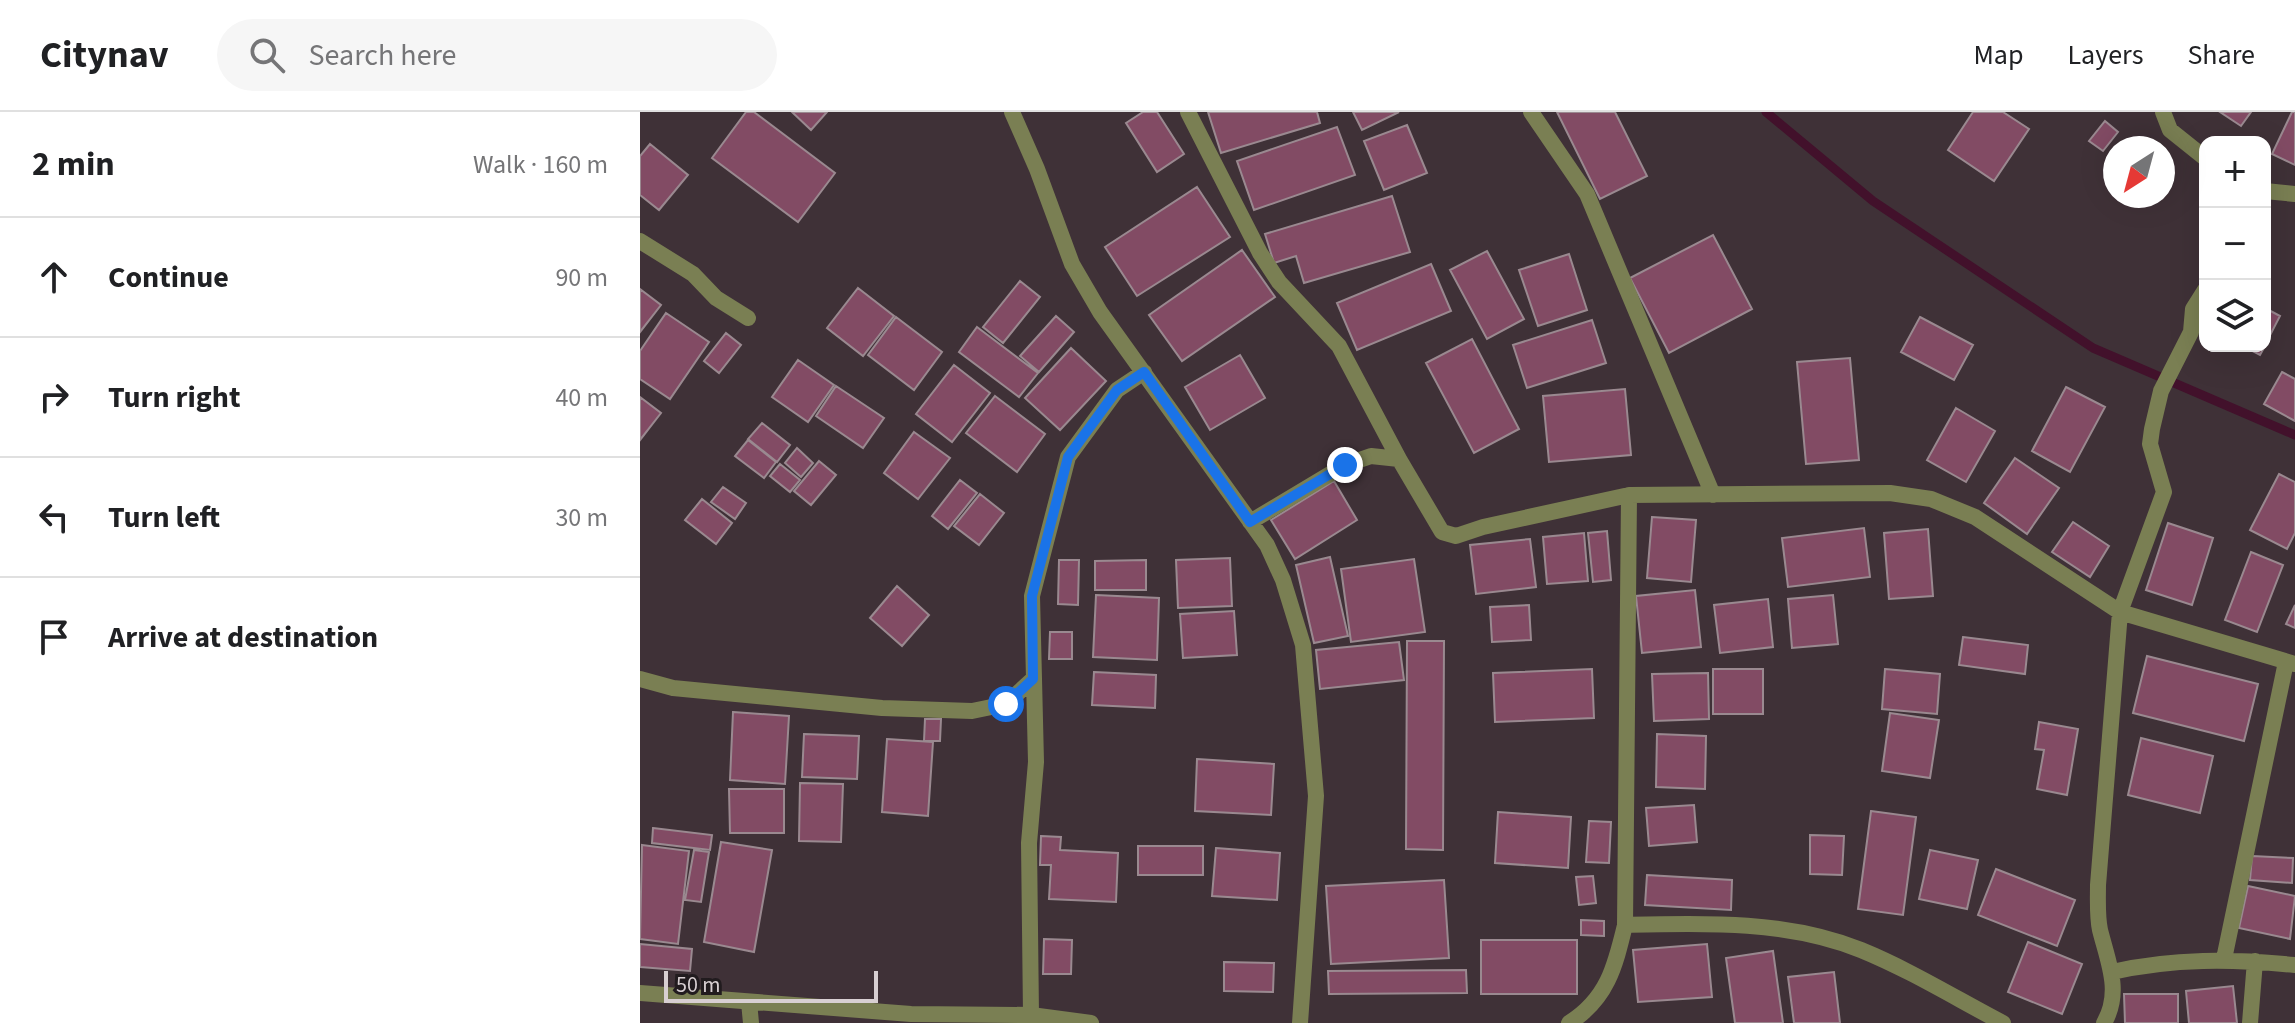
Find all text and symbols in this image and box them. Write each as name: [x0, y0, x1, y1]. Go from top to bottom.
search box: [217, 19, 777, 91]
text: Citynav: [40, 28, 169, 82]
icon: search: [245, 33, 289, 77]
text: Search here: [309, 34, 457, 77]
text: Map: [1973, 35, 2023, 75]
text: Layers: [2067, 35, 2143, 75]
text: Share: [2187, 35, 2255, 75]
north arrow: [2103, 136, 2175, 208]
map controls: [2199, 136, 2271, 352]
button: +: [2199, 136, 2271, 208]
text: 2 min: [32, 140, 115, 189]
text: Walk · 160 m: [473, 146, 608, 183]
button: −: [2199, 208, 2271, 280]
icon: ahead: [32, 255, 76, 299]
text: Continue: [108, 256, 229, 299]
text: 90 m: [555, 259, 608, 296]
button: layers: [2199, 280, 2271, 352]
icon: right: [32, 375, 76, 419]
text: Turn right: [108, 376, 240, 419]
text: 40 m: [555, 379, 608, 416]
route end: [1327, 447, 1363, 483]
icon: left: [32, 495, 76, 539]
text: Turn left: [108, 496, 220, 539]
text: 30 m: [555, 499, 608, 536]
icon: arrive: [32, 615, 76, 659]
text: Arrive at destination: [108, 616, 378, 659]
route start: [988, 686, 1024, 722]
scale bar: [664, 967, 878, 1003]
text: 50 m: [676, 969, 721, 1001]

